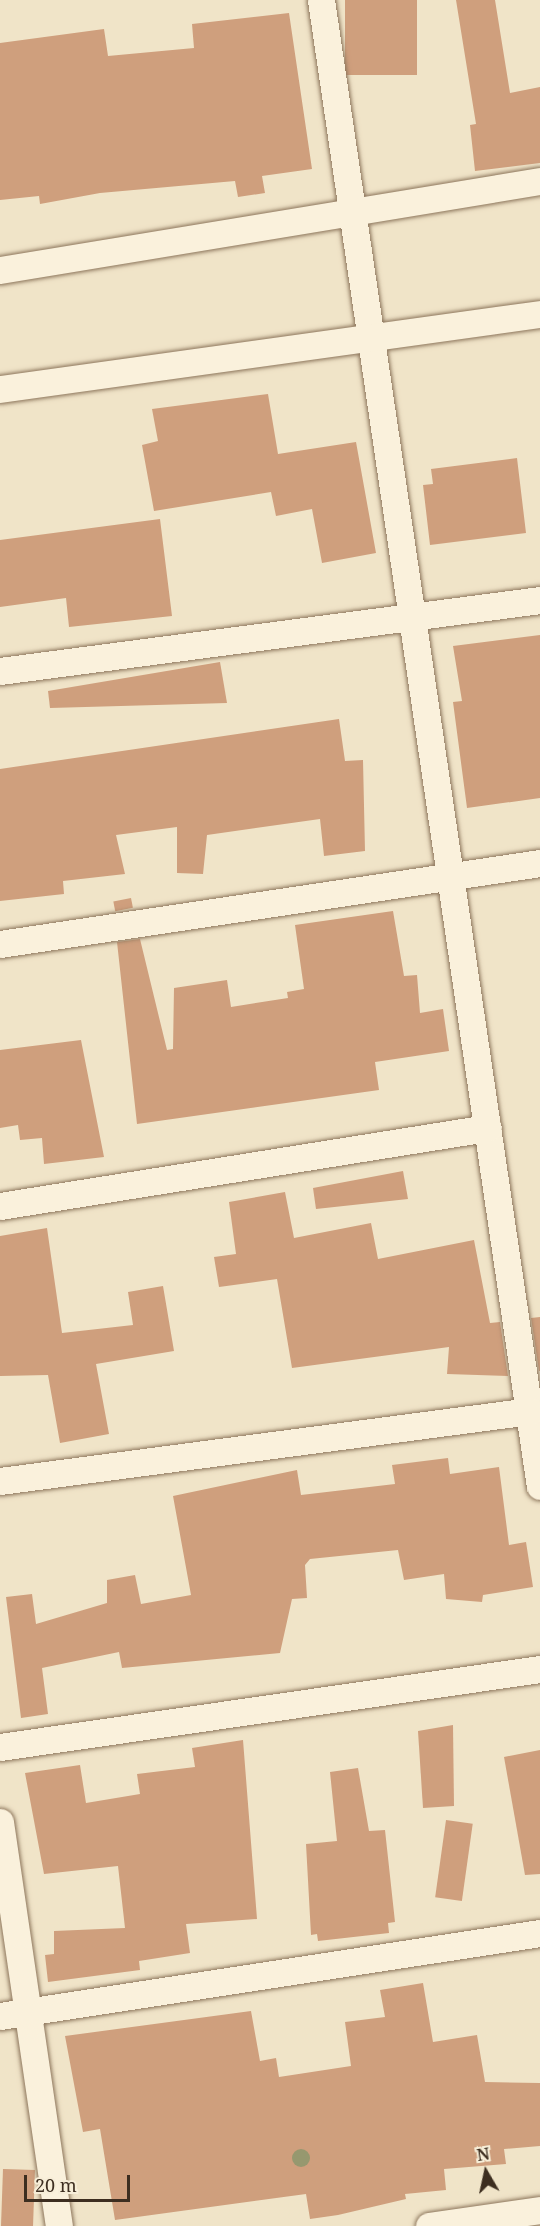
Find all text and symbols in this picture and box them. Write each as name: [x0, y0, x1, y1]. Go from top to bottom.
north arrow: [456, 2142, 516, 2202]
text: N: [475, 2142, 491, 2166]
scale bar: [27, 2163, 134, 2201]
text: 20 m: [35, 2173, 77, 2197]

